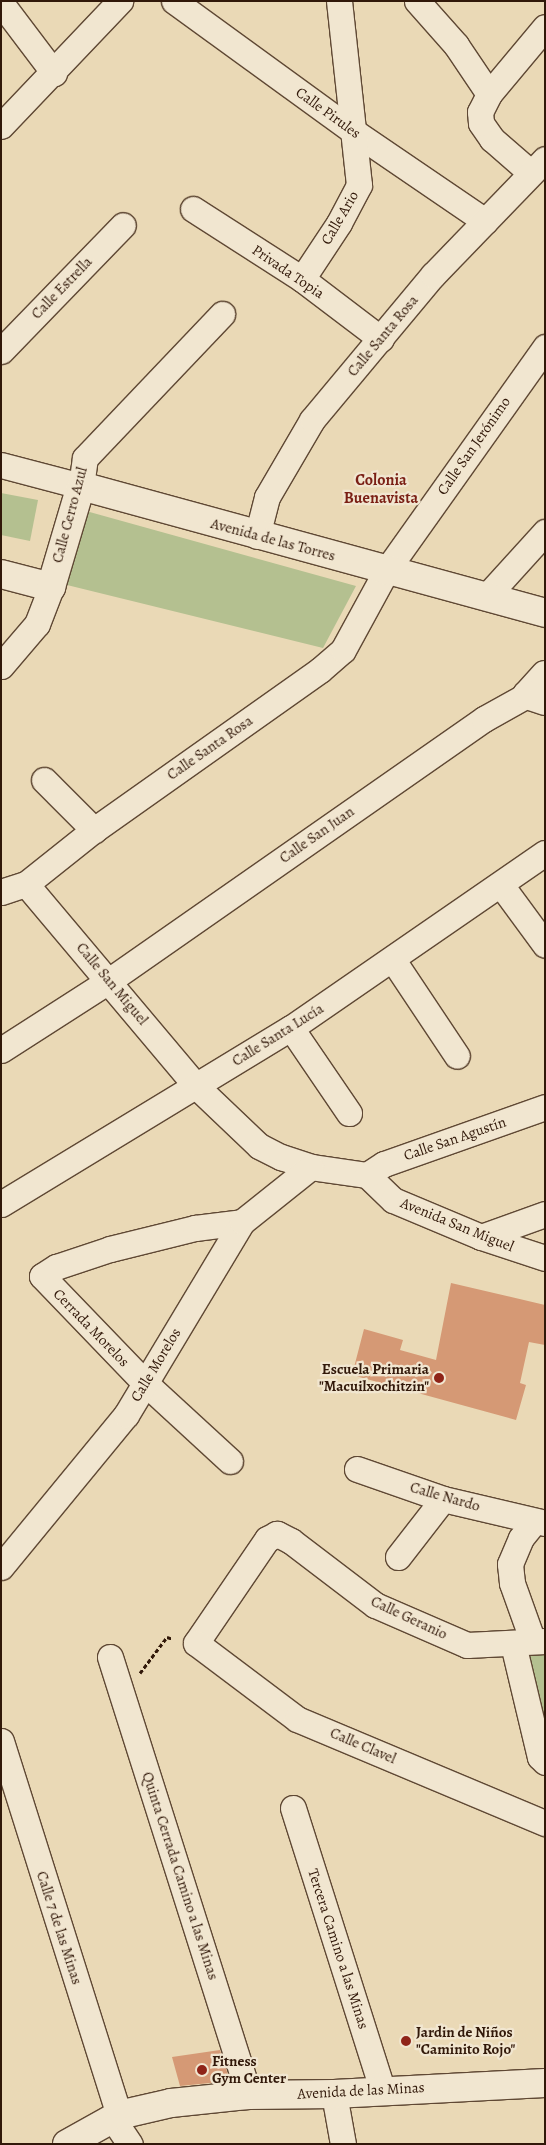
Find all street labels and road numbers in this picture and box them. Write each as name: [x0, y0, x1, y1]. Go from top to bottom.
street label: Calle Pirules: [292, 83, 364, 143]
street label: Calle Ario: [317, 188, 363, 248]
street label: Privada Topia: [248, 241, 328, 303]
street label: Calle Estrella: [28, 253, 96, 323]
street label: Calle Santa Rosa: [344, 292, 422, 380]
street label: Calle San Jerónimo: [433, 393, 515, 499]
street label: Calle Cerro Azul: [49, 465, 91, 565]
street label: Avenida de las Torres: [209, 515, 337, 565]
street label: Calle Santa Rosa: [164, 712, 256, 784]
street label: Calle San Juan: [276, 803, 358, 867]
street label: Calle San Miguel: [72, 939, 152, 1029]
street label: Calle Santa Lucía: [229, 1000, 327, 1070]
street label: Calle San Agustín: [401, 1113, 509, 1165]
street label: Avenida San Miguel: [398, 1194, 516, 1256]
street label: Cerrada Morelos: [49, 1285, 133, 1371]
street label: Calle Morelos: [127, 1325, 185, 1405]
street label: Calle Nardo: [408, 1478, 482, 1516]
street label: Calle Geranio: [368, 1592, 450, 1644]
street label: Calle Clavel: [327, 1724, 399, 1768]
street label: Quinta Cerrada Camino a las Minas: [138, 1770, 222, 1982]
street label: Tercera Camino a las Minas: [304, 1867, 372, 2031]
street label: Calle 7 de las Minas: [32, 1869, 86, 1987]
street label: Avenida de las Minas: [297, 2079, 425, 2103]

